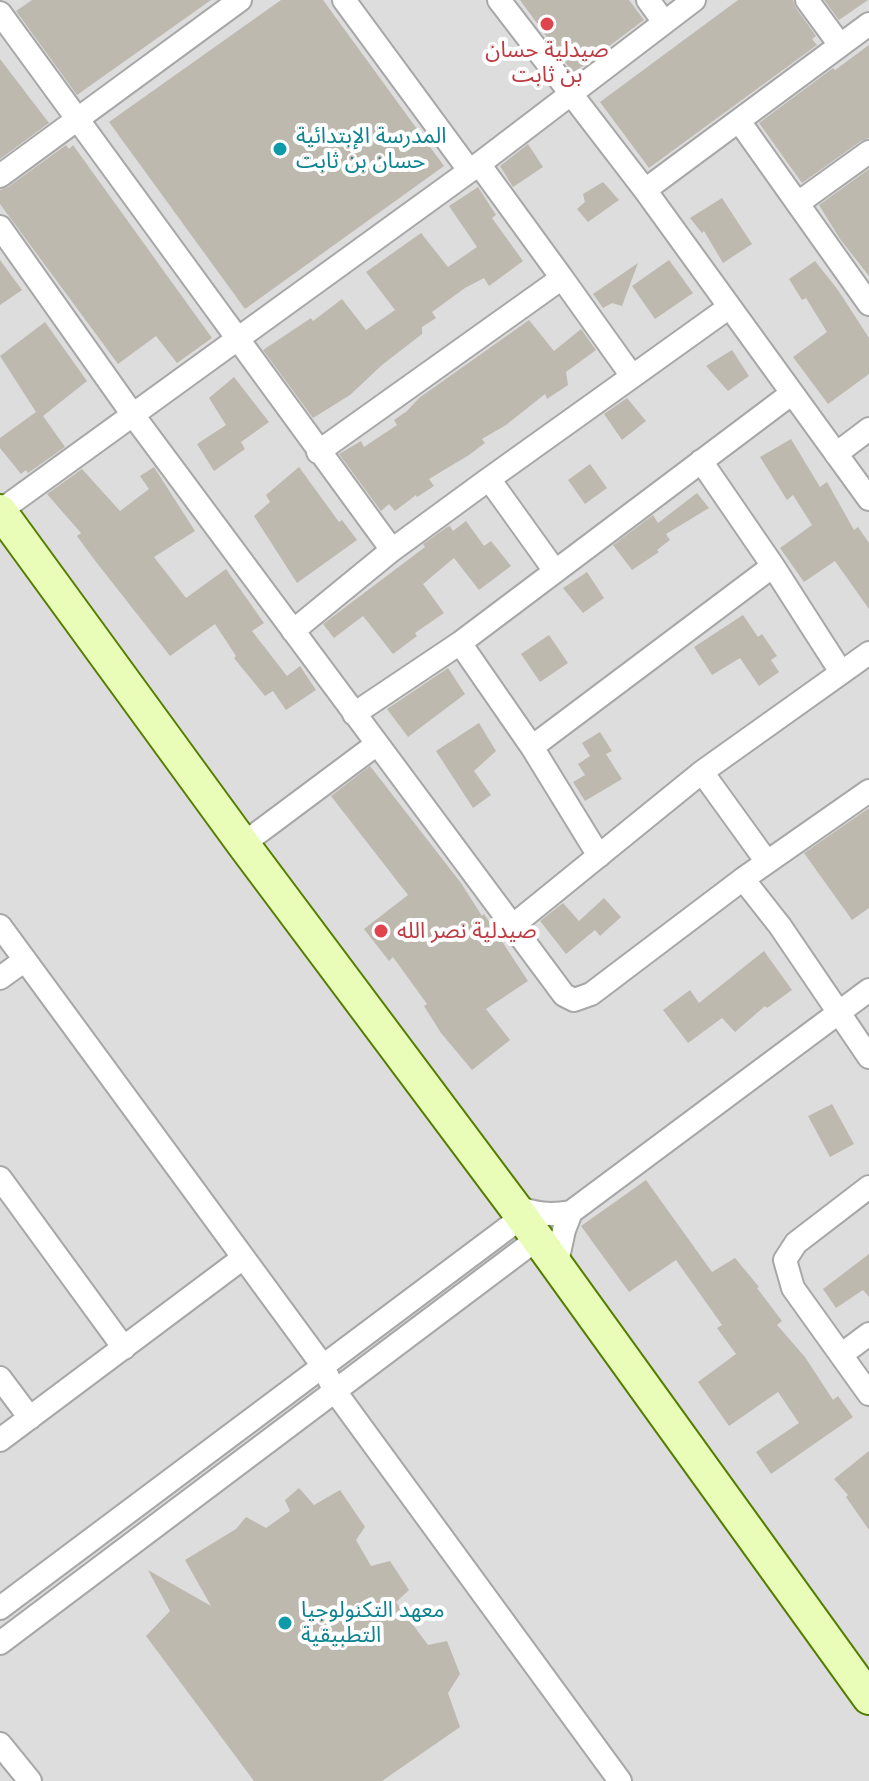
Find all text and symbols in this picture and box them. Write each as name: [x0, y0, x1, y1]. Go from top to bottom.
marker: صيدلية حسان بن ثابت: [538, 15, 556, 33]
place label: صيدلية حسان بن ثابت: [485, 37, 609, 88]
place label: المدرسة الإبتدائية حسان بن ثابت: [296, 123, 446, 174]
marker: المدرسة الإبتدائية حسان بن ثابت: [271, 140, 289, 158]
place label: صيدلية نصر الله: [397, 918, 537, 944]
marker: صيدلية نصر الله: [372, 922, 390, 940]
place label: معهد التكنولوجيا التطبيقية: [301, 1597, 445, 1648]
marker: معهد التكنولوجيا التطبيقية: [276, 1614, 294, 1632]

